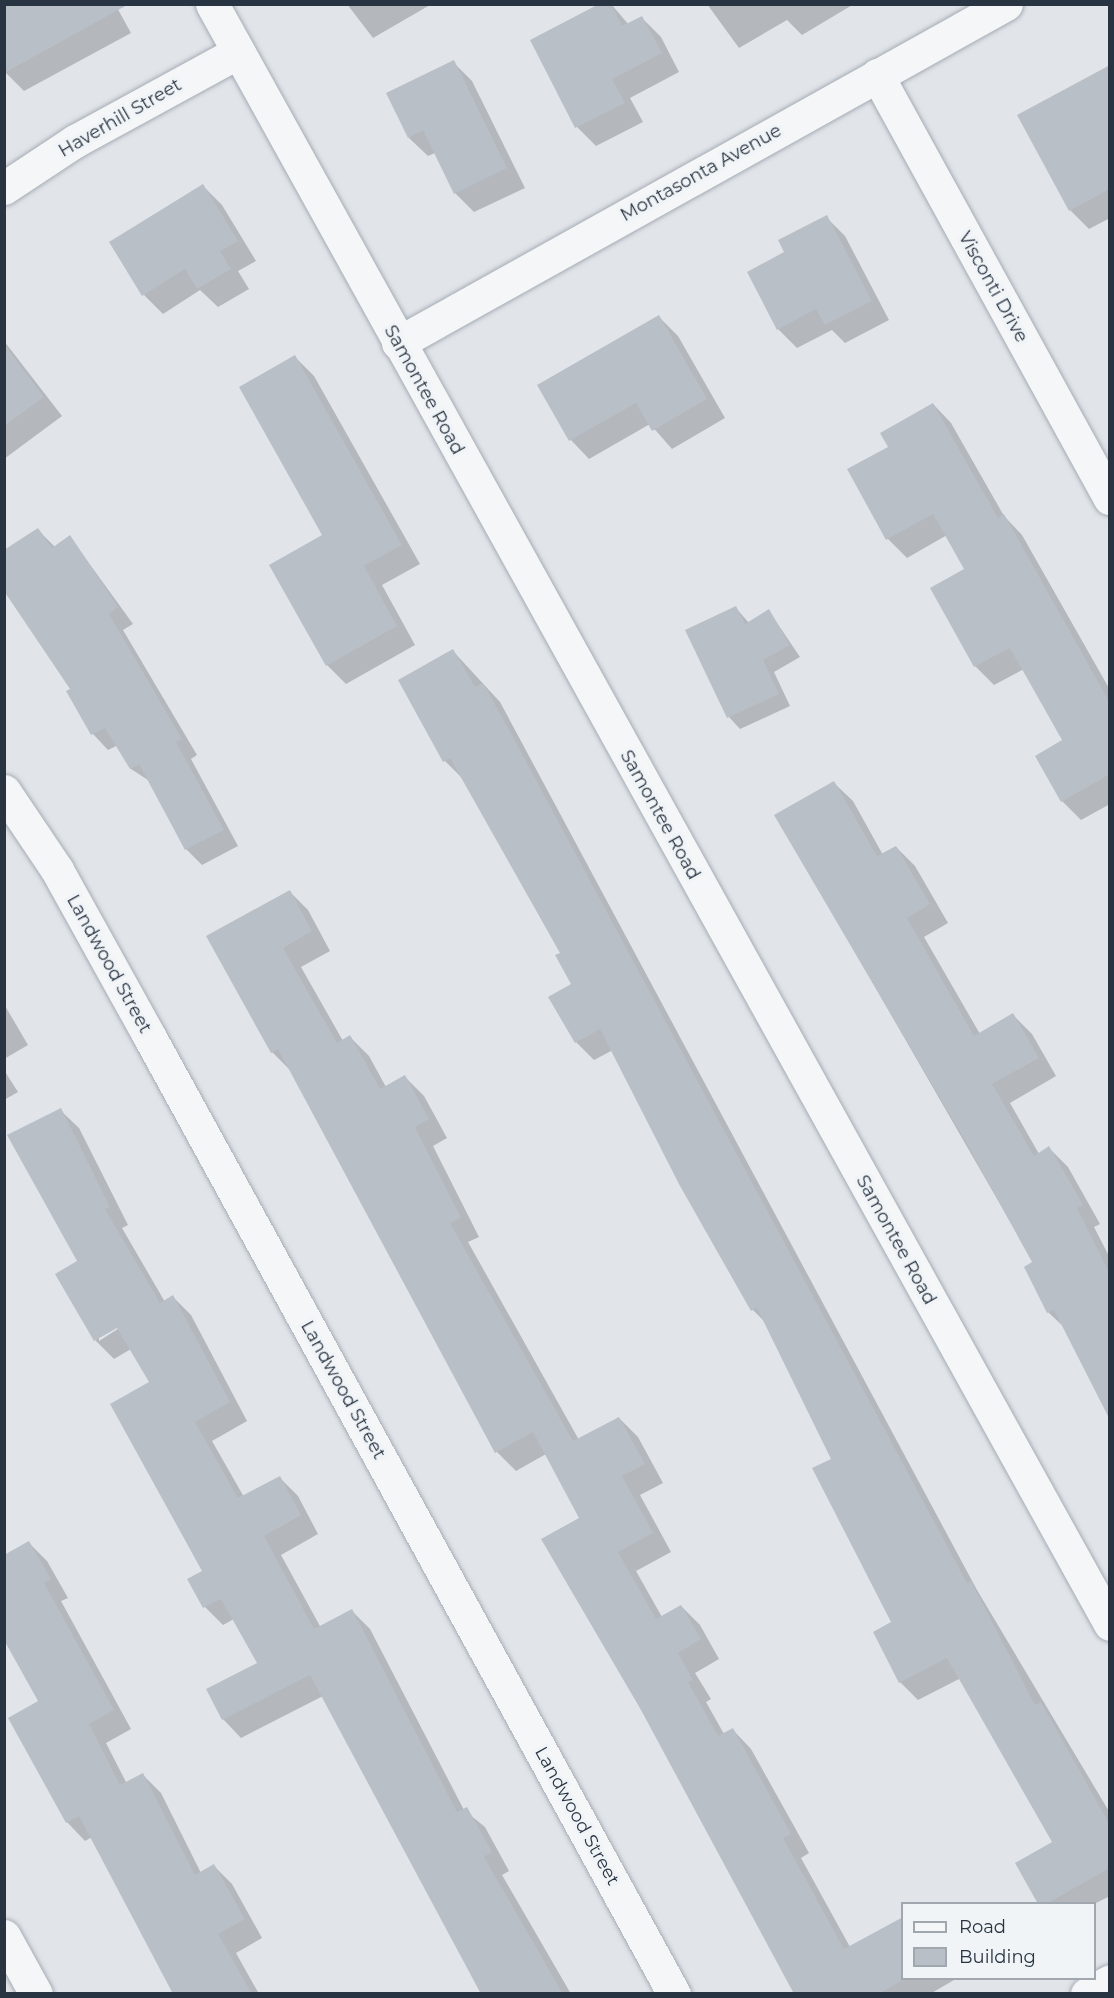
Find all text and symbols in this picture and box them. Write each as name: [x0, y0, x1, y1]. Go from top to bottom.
street label: Haverhill Street: [55, 74, 185, 162]
street label: Montasonta Avenue: [617, 120, 785, 226]
street label: Visconti Drive: [954, 228, 1032, 346]
street label: Samontee Road: [379, 321, 469, 459]
street label: Samontee Road: [615, 746, 705, 884]
street label: Landwood Street: [62, 891, 156, 1037]
street label: Samontee Road: [851, 1171, 941, 1309]
street label: Landwood Street: [296, 1317, 390, 1463]
street label: Landwood Street: [530, 1743, 624, 1889]
legend: [901, 1902, 1096, 1980]
text: Road: [959, 1916, 1006, 1938]
text: Building: [959, 1946, 1036, 1968]

